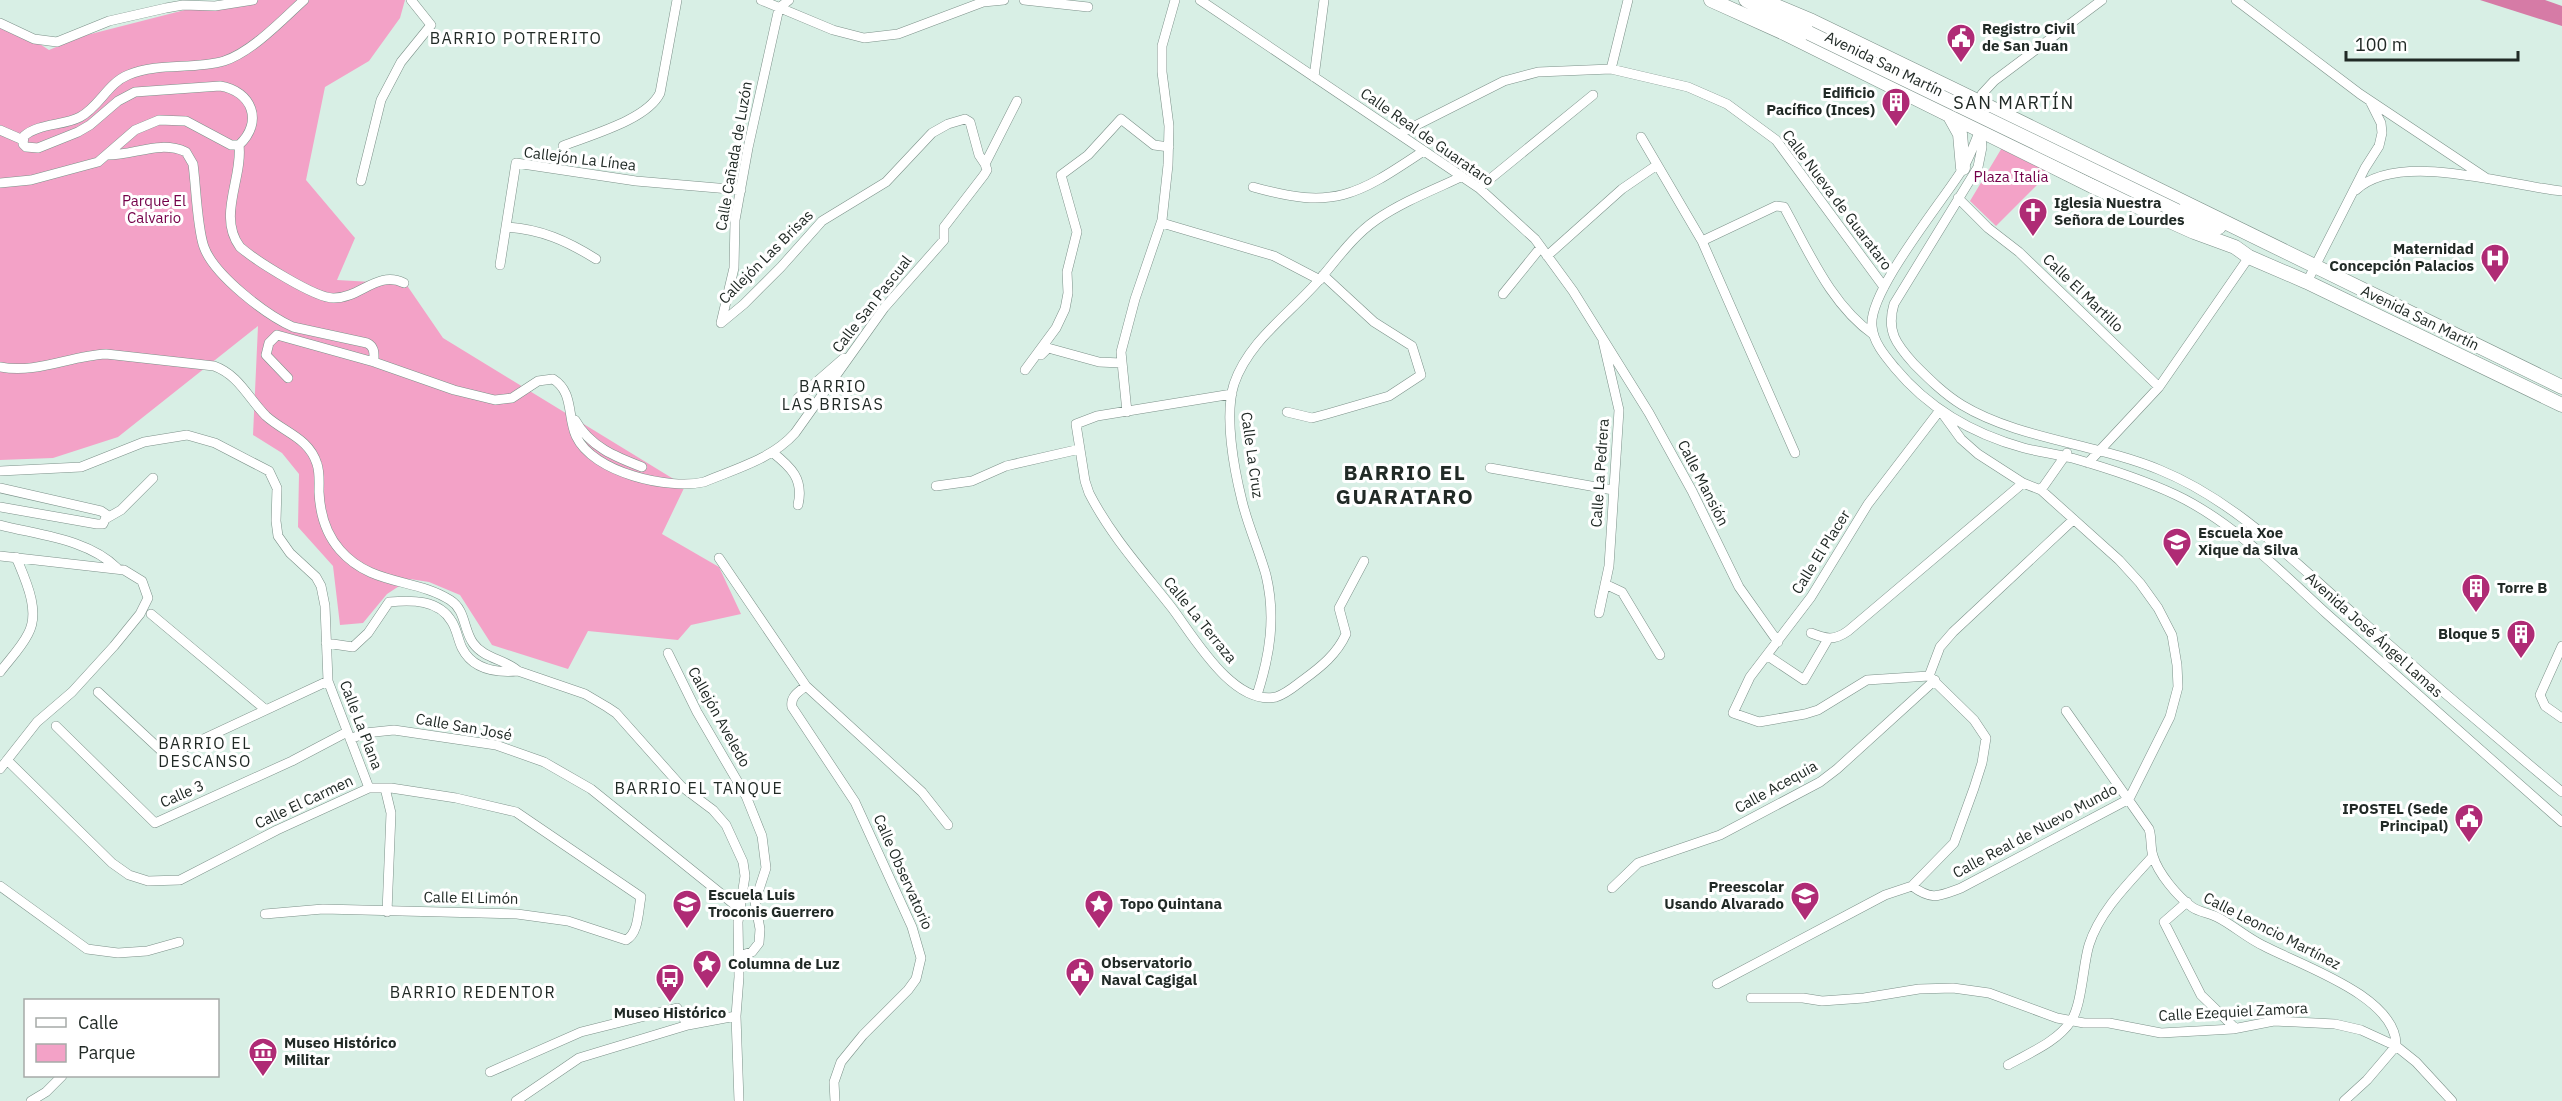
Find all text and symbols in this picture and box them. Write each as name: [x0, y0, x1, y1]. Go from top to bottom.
place label: Registro Civil de San Juan: [1982, 19, 2075, 55]
public building icon: Registro Civil de San Juan: [1945, 22, 1977, 64]
scale bar: [2346, 24, 2518, 62]
street label: Avenida San Martín: [1822, 27, 1947, 100]
district label: BARRIO POTRERITO: [430, 28, 602, 48]
text: 100 m: [2355, 33, 2407, 56]
street label: Calle Cañada de Luzón: [711, 80, 756, 232]
street label: Calle Real de Guarataro: [1357, 83, 1498, 190]
place label: Edificio Pacífico (Inces): [1766, 83, 1875, 119]
building icon: Edificio Pacífico (Inces): [1880, 86, 1912, 128]
district label: SAN MARTÍN: [1953, 91, 2075, 114]
street label: Calle Nueva de Guarataro: [1778, 126, 1897, 274]
street label: Callejón La Línea: [523, 142, 637, 175]
park label: Plaza Italia: [1974, 167, 2048, 186]
park label: Parque El Calvario: [122, 191, 186, 227]
place label: Iglesia Nuestra Señora de Lourdes: [2054, 193, 2185, 229]
church icon: Iglesia Nuestra Señora de Lourdes: [2017, 196, 2049, 238]
street label: Callejón Las Brisas: [714, 205, 817, 308]
place label: Maternidad Concepción Palacios: [2329, 239, 2474, 275]
hospital icon: Maternidad Concepción Palacios: [2479, 242, 2511, 284]
street label: Calle El Martillo: [2039, 249, 2128, 336]
street label: Calle San Pascual: [828, 251, 916, 356]
street label: Avenida San Martín: [2358, 281, 2483, 354]
district label: BARRIO LAS BRISAS: [782, 376, 884, 414]
street label: Calle La Cruz: [1237, 411, 1268, 499]
street label: Calle La Pedrera: [1586, 418, 1613, 528]
street label: Calle Mansión: [1674, 437, 1733, 529]
district label: BARRIO EL GUARATARO: [1336, 458, 1474, 510]
street label: Calle El Placer: [1787, 506, 1854, 597]
place label: Escuela Xoe Xique da Silva: [2198, 523, 2299, 559]
school or university icon: Escuela Xoe Xique da Silva: [2161, 526, 2193, 568]
street label: Avenida José Ángel Lamas: [2302, 568, 2447, 701]
building icon: Torre B: [2460, 572, 2492, 614]
street label: Calle La Terraza: [1160, 573, 1241, 667]
place label: Torre B: [2497, 578, 2547, 597]
building icon: Bloque 5: [2505, 618, 2537, 660]
place label: Bloque 5: [2438, 624, 2500, 643]
street label: Callejón Aveledo: [684, 663, 755, 770]
street label: Calle La Plana: [336, 678, 387, 772]
street label: Calle San José: [414, 709, 514, 744]
district label: BARRIO EL DESCANSO: [158, 733, 252, 771]
street label: Calle Acequia: [1731, 756, 1820, 817]
street label: Calle El Carmen: [252, 770, 356, 833]
street label: Calle 3: [157, 775, 207, 812]
district label: BARRIO EL TANQUE: [615, 778, 783, 798]
street label: Calle Real de Nuevo Mundo: [1949, 779, 2120, 882]
place label: IPOSTEL (Sede Principal): [2342, 799, 2448, 835]
public building icon: IPOSTEL (Sede Principal): [2453, 802, 2485, 844]
street label: Calle Observatorio: [870, 811, 937, 932]
place label: Preescolar Usando Alvarado: [1664, 877, 1784, 913]
school or university icon: Preescolar Usando Alvarado: [1789, 880, 1821, 922]
place label: Escuela Luis Troconis Guerrero: [708, 885, 834, 921]
street label: Calle El Limón: [423, 887, 519, 908]
school or university icon: Escuela Luis Troconis Guerrero: [671, 888, 703, 930]
place icon: Topo Quintana: [1083, 888, 1115, 930]
street label: Calle Leoncio Martínez: [2200, 888, 2344, 973]
place label: Topo Quintana: [1120, 894, 1222, 913]
place icon: Columna de Luz: [691, 948, 723, 990]
place label: Observatorio Naval Cagigal: [1101, 953, 1197, 989]
place label: Columna de Luz: [728, 954, 840, 973]
public building icon: Observatorio Naval Cagigal: [1064, 956, 1096, 998]
bus stop icon: Museo Histórico: [654, 962, 686, 1004]
district label: BARRIO REDENTOR: [390, 982, 556, 1002]
street label: Calle Ezequiel Zamora: [2158, 998, 2308, 1025]
legend: [24, 999, 219, 1077]
place label: Museo Histórico: [614, 1003, 726, 1022]
text: Calle: [78, 1011, 118, 1034]
place label: Museo Histórico Militar: [284, 1033, 396, 1069]
museum icon: Museo Histórico Militar: [247, 1036, 279, 1078]
text: Parque: [78, 1041, 136, 1064]

